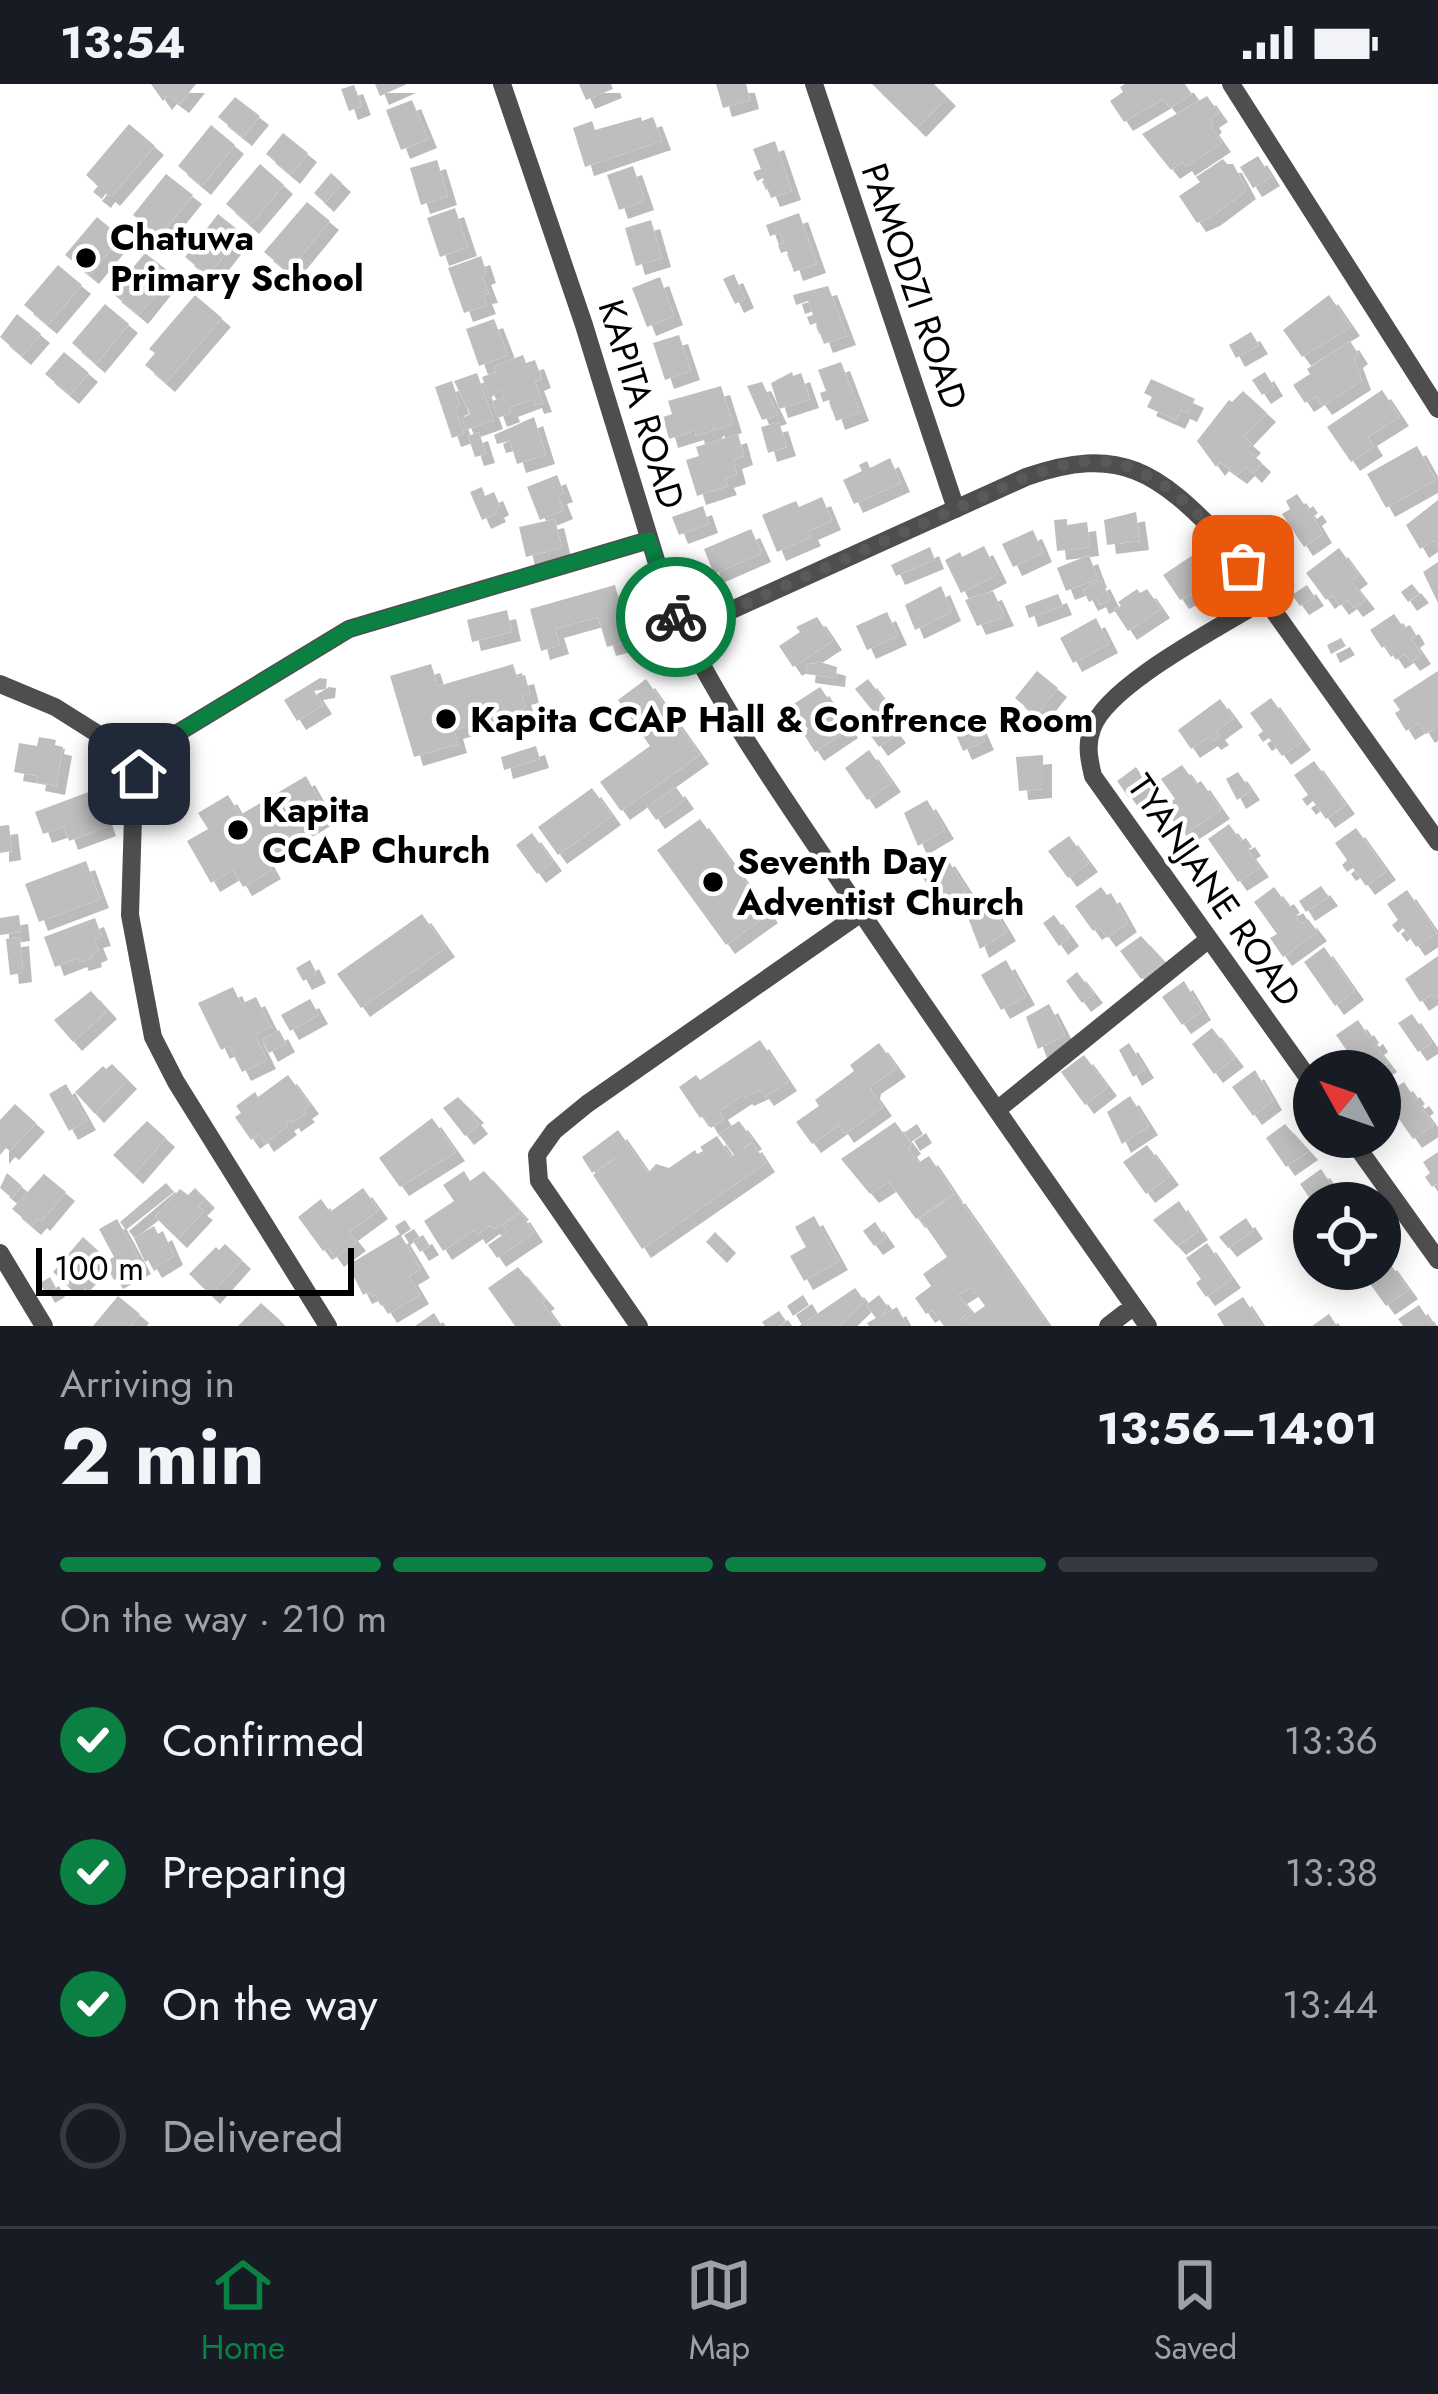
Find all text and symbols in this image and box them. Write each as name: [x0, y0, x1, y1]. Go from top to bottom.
text: 13:54: [60, 10, 186, 75]
street label: PAMODZI ROAD: [849, 156, 981, 416]
place label: Chatuwa Primary School: [110, 211, 364, 304]
marker: Chatuwa Primary School: [73, 245, 99, 271]
street label: KAPITA ROAD: [586, 293, 698, 515]
pin: [1192, 515, 1294, 617]
icon: bag: [1210, 533, 1276, 599]
courier: [616, 557, 736, 677]
icon: bike: [643, 584, 709, 650]
place label: Kapita CCAP Hall & Confrence Room: [470, 693, 1093, 745]
marker: Kapita CCAP Hall & Confrence Room: [433, 706, 459, 732]
pin: [88, 723, 190, 825]
icon: home: [106, 741, 172, 807]
street label: TYANJANE ROAD: [1115, 763, 1315, 1017]
place label: Kapita CCAP Church: [262, 783, 491, 876]
marker: Kapita CCAP Church: [225, 817, 251, 843]
place label: Seventh Day Adventist Church: [736, 835, 1024, 928]
marker: Seventh Day Adventist Church: [700, 869, 726, 895]
north arrow: [1293, 1050, 1401, 1158]
map controls: [1293, 1050, 1401, 1290]
button: locate: [1293, 1182, 1401, 1290]
scale bar: [36, 1242, 354, 1295]
text: 100 m: [54, 1245, 144, 1292]
text: Arriving in: [60, 1355, 235, 1412]
text: 13:56–14:01: [1097, 1396, 1378, 1461]
text: 2 min: [60, 1401, 265, 1513]
text: On the way · 210 m: [60, 1590, 387, 1647]
icon: check: [60, 1707, 126, 1773]
text: Confirmed: [162, 1708, 365, 1773]
text: 13:36: [1284, 1712, 1378, 1769]
icon: check: [60, 1839, 126, 1905]
text: Preparing: [162, 1840, 347, 1905]
text: 13:38: [1285, 1844, 1378, 1901]
icon: check: [60, 1971, 126, 2037]
text: On the way: [162, 1972, 378, 2037]
text: 13:44: [1282, 1976, 1378, 2033]
text: Delivered: [162, 2104, 344, 2169]
tab: Home: [201, 2252, 285, 2371]
tab: Map: [686, 2252, 752, 2371]
tab: Saved: [1154, 2252, 1237, 2371]

